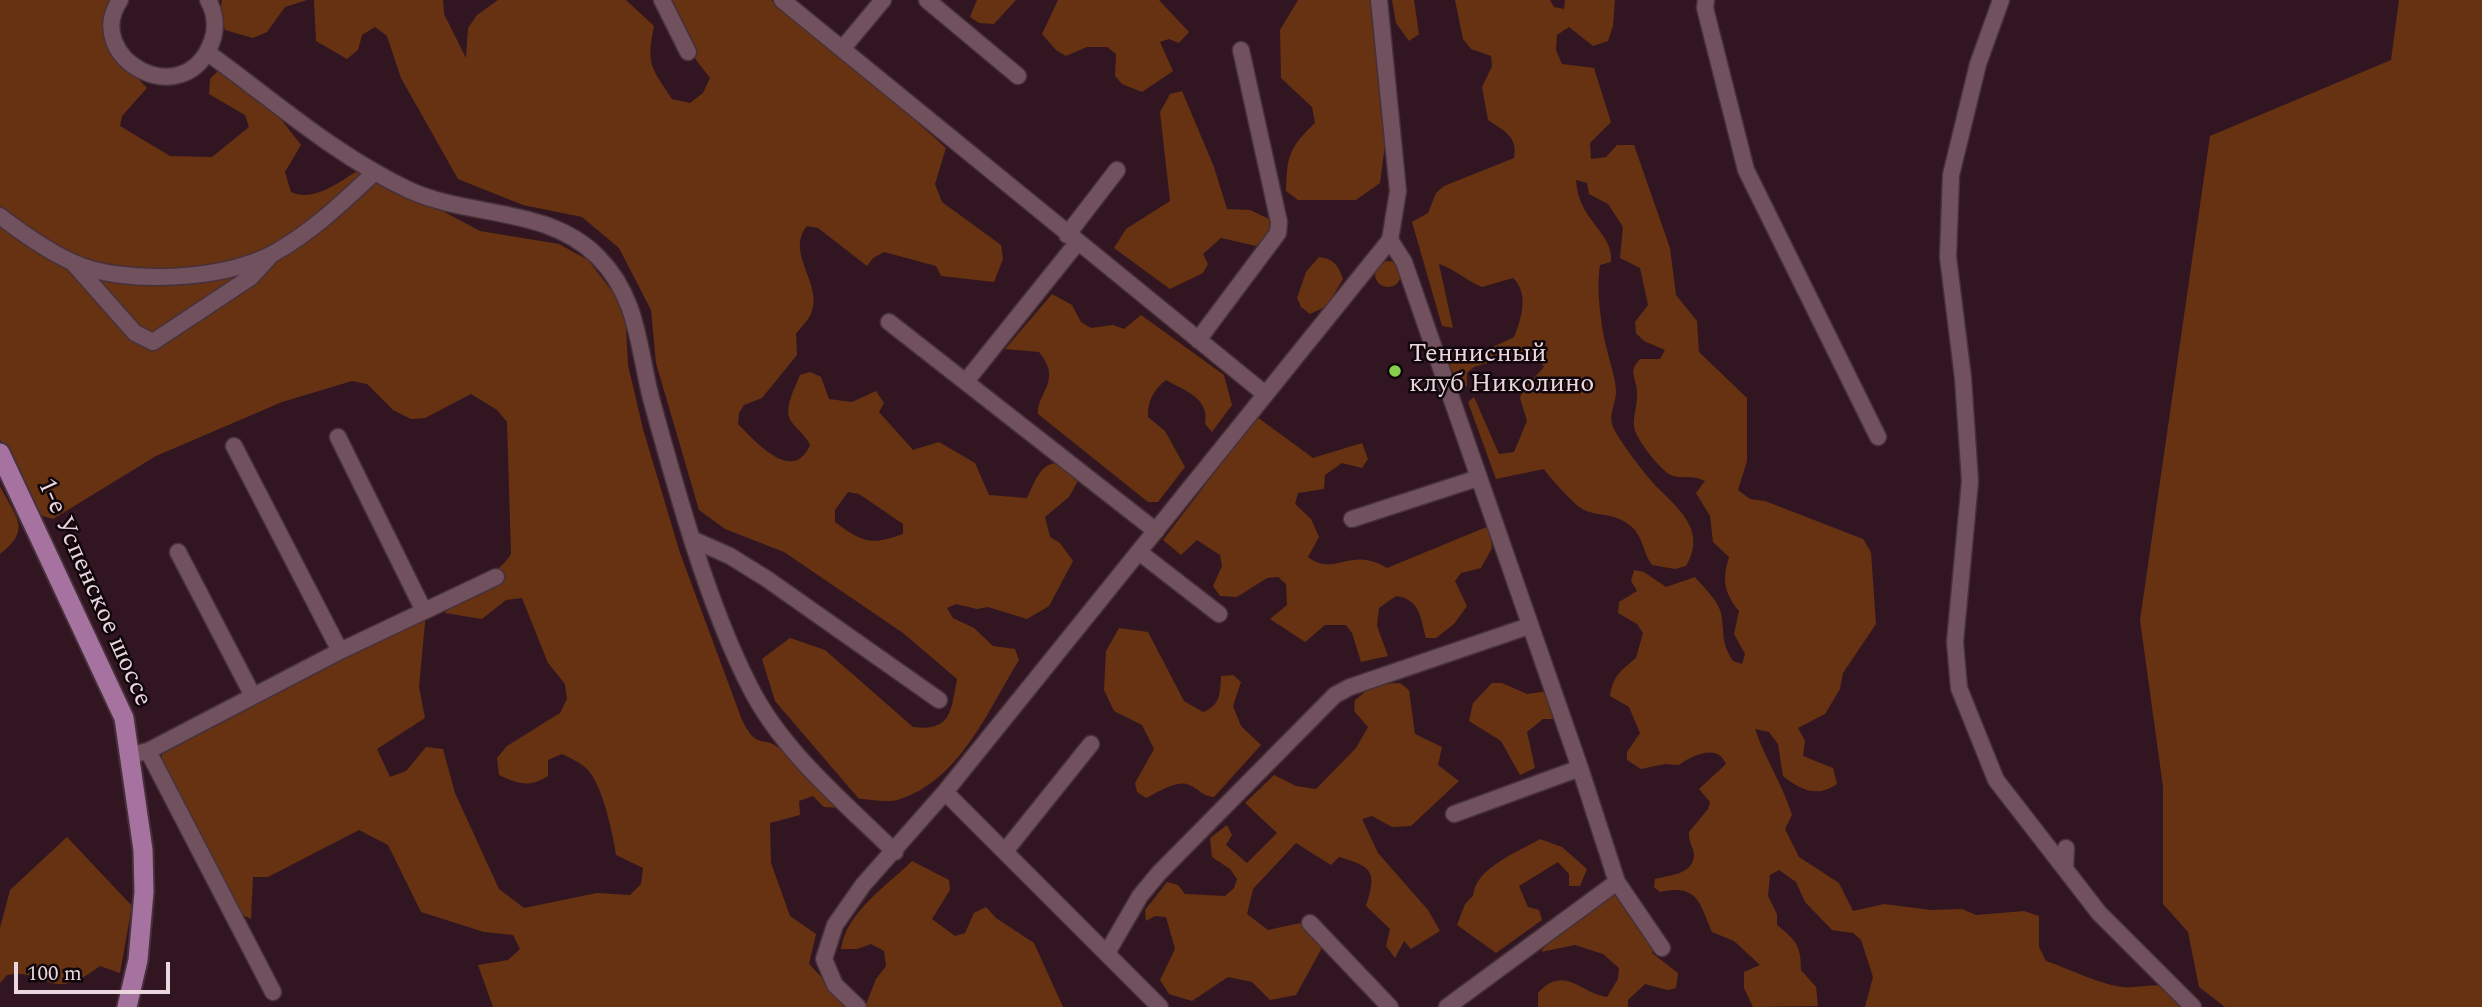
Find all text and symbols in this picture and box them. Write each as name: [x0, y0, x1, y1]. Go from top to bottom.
place label: Теннисный клуб Николино: [1409, 340, 1594, 402]
marker: Теннисный клуб Николино: [1387, 363, 1403, 379]
street label: 1-е Успенское шоссе: [29, 474, 157, 712]
scale bar: [18, 948, 173, 992]
text: 100 m: [27, 958, 82, 990]

